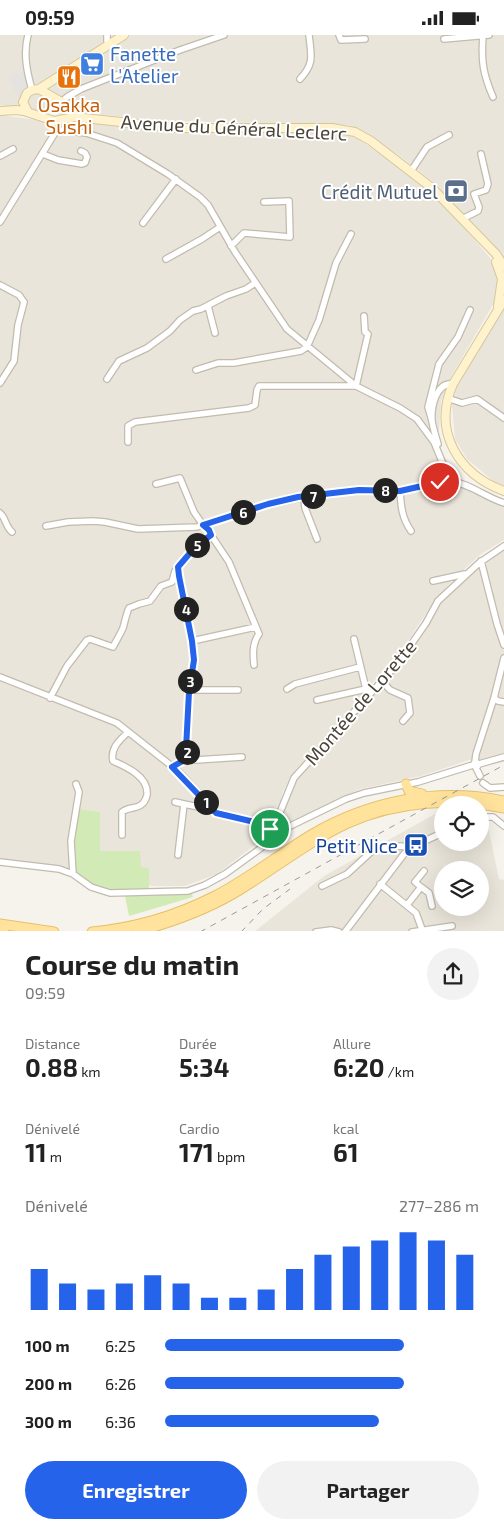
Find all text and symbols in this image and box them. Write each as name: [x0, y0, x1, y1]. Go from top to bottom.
text: 09:59: [25, 6, 75, 29]
place label: Fanette L'Atelier: [110, 42, 179, 87]
supermarket icon: Fanette L'Atelier: [79, 51, 105, 77]
restaurant icon: Osakka Sushi: [56, 64, 82, 90]
place label: Osakka Sushi: [38, 93, 100, 138]
street label: Avenue du Général Leclerc: [120, 110, 348, 144]
bank icon: Crédit Mutuel: [443, 178, 469, 204]
place label: Crédit Mutuel: [321, 180, 438, 203]
pin: [419, 461, 461, 503]
icon: check: [426, 468, 454, 496]
pin: 8: [372, 477, 398, 503]
text: 8: [381, 482, 390, 499]
pin: 7: [300, 483, 326, 509]
text: 7: [310, 488, 317, 505]
pin: 6: [230, 499, 256, 525]
text: 6: [239, 504, 248, 521]
pin: 5: [184, 533, 210, 557]
text: 5: [194, 537, 201, 554]
pin: 4: [174, 597, 198, 621]
text: 4: [182, 601, 191, 618]
street label: Montée de Lorette: [299, 635, 421, 769]
pin: 3: [178, 669, 202, 693]
text: 3: [187, 673, 194, 690]
pin: 2: [174, 739, 200, 765]
text: 2: [183, 744, 192, 761]
pin: 1: [194, 789, 218, 815]
text: 1: [203, 794, 210, 811]
map controls: [434, 796, 489, 916]
button: locate: [434, 796, 489, 851]
pin: [249, 808, 291, 850]
icon: arrive: [256, 815, 284, 843]
bus stop icon: Petit Nice: [403, 832, 429, 858]
place label: Petit Nice: [316, 834, 398, 857]
button: layers: [434, 861, 489, 916]
text: Course du matin: [25, 947, 239, 981]
button: share: [427, 948, 479, 1000]
text: 09:59: [25, 983, 65, 1002]
text: Distance: [25, 1035, 80, 1052]
text: Durée: [179, 1035, 217, 1052]
text: Allure: [333, 1035, 371, 1052]
text: 0.88: [25, 1052, 78, 1082]
text: 5:34: [179, 1052, 229, 1082]
text: 6:20: [333, 1052, 384, 1082]
text: km: [78, 1063, 101, 1080]
text: /km: [384, 1063, 414, 1080]
text: Dénivelé: [25, 1120, 80, 1137]
text: Cardio: [179, 1120, 220, 1137]
text: kcal: [333, 1120, 359, 1137]
text: 11: [25, 1137, 47, 1167]
text: 171: [179, 1137, 214, 1167]
text: 61: [333, 1137, 359, 1167]
text: m: [47, 1148, 62, 1165]
text: bpm: [214, 1148, 245, 1165]
text: Dénivelé: [25, 1196, 88, 1215]
text: 277–286 m: [399, 1196, 479, 1215]
text: 100 m: [25, 1336, 70, 1355]
text: 6:25: [105, 1336, 136, 1355]
text: 200 m: [25, 1374, 72, 1393]
text: 6:26: [105, 1374, 136, 1393]
text: 300 m: [25, 1412, 72, 1431]
text: 6:36: [105, 1412, 136, 1431]
button: Enregistrer: [25, 1461, 247, 1519]
button: Partager: [257, 1461, 479, 1519]

